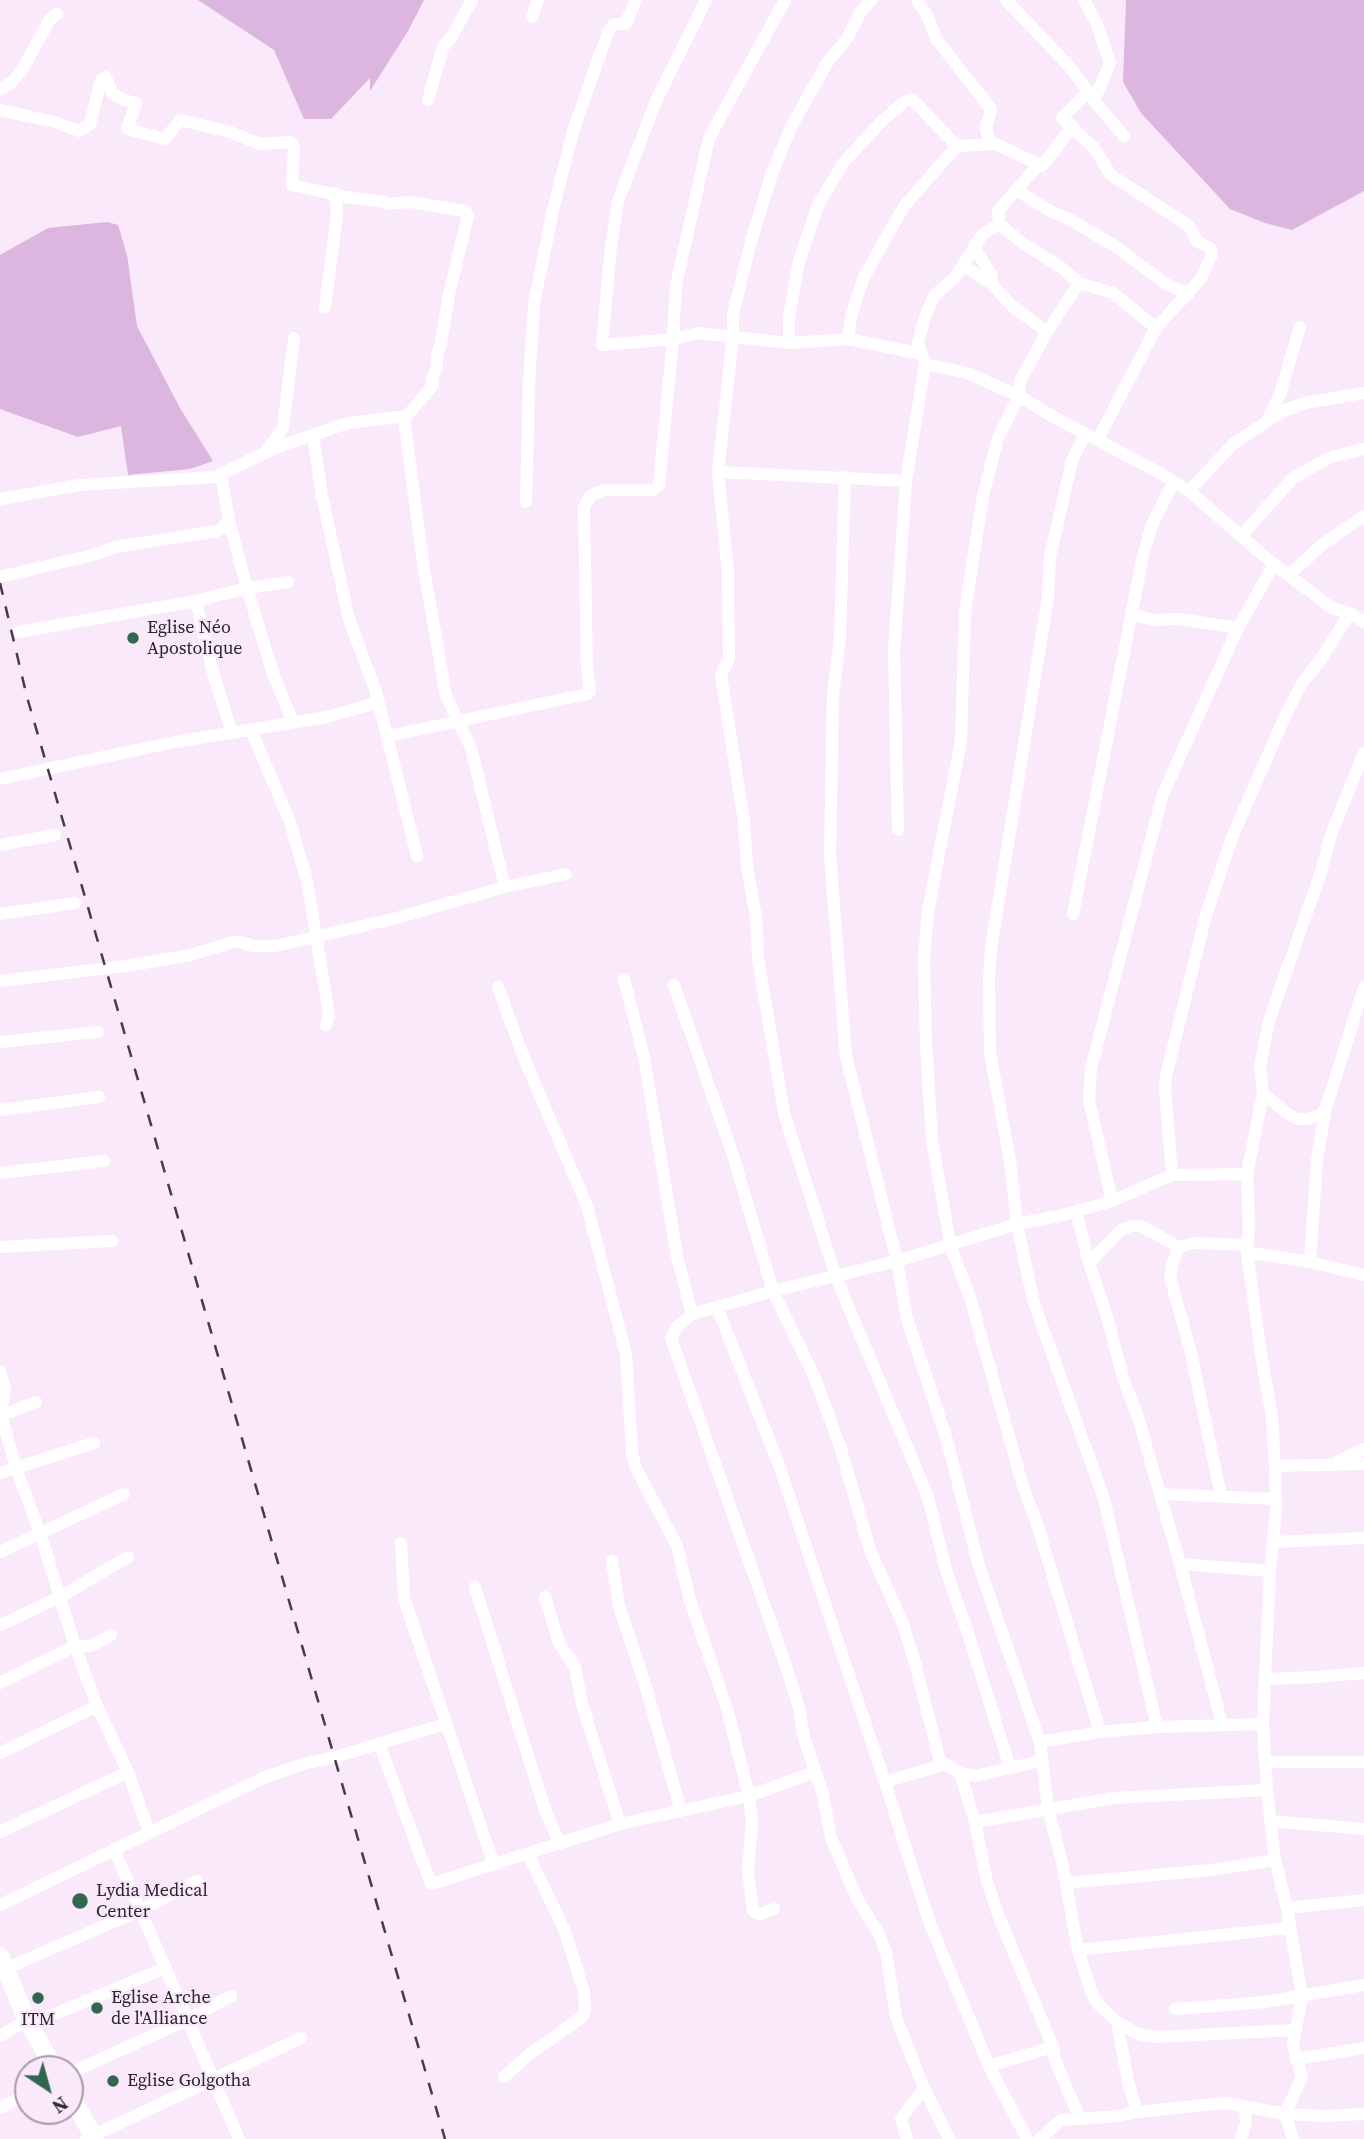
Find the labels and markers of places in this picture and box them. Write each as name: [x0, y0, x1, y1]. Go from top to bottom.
place label: Eglise Néo Apostolique: [147, 617, 242, 660]
marker: Eglise Néo Apostolique: [125, 630, 141, 646]
place label: Lydia Medical Center: [96, 1880, 208, 1923]
marker: Lydia Medical Center: [70, 1891, 90, 1911]
place label: Eglise Arche de l'Alliance: [111, 1987, 211, 2030]
marker: ITM: [30, 1990, 46, 2006]
marker: Eglise Arche de l'Alliance: [89, 2000, 105, 2016]
place label: ITM: [21, 2009, 55, 2031]
place label: Eglise Golgotha: [127, 2070, 251, 2092]
marker: Eglise Golgotha: [105, 2073, 121, 2089]

